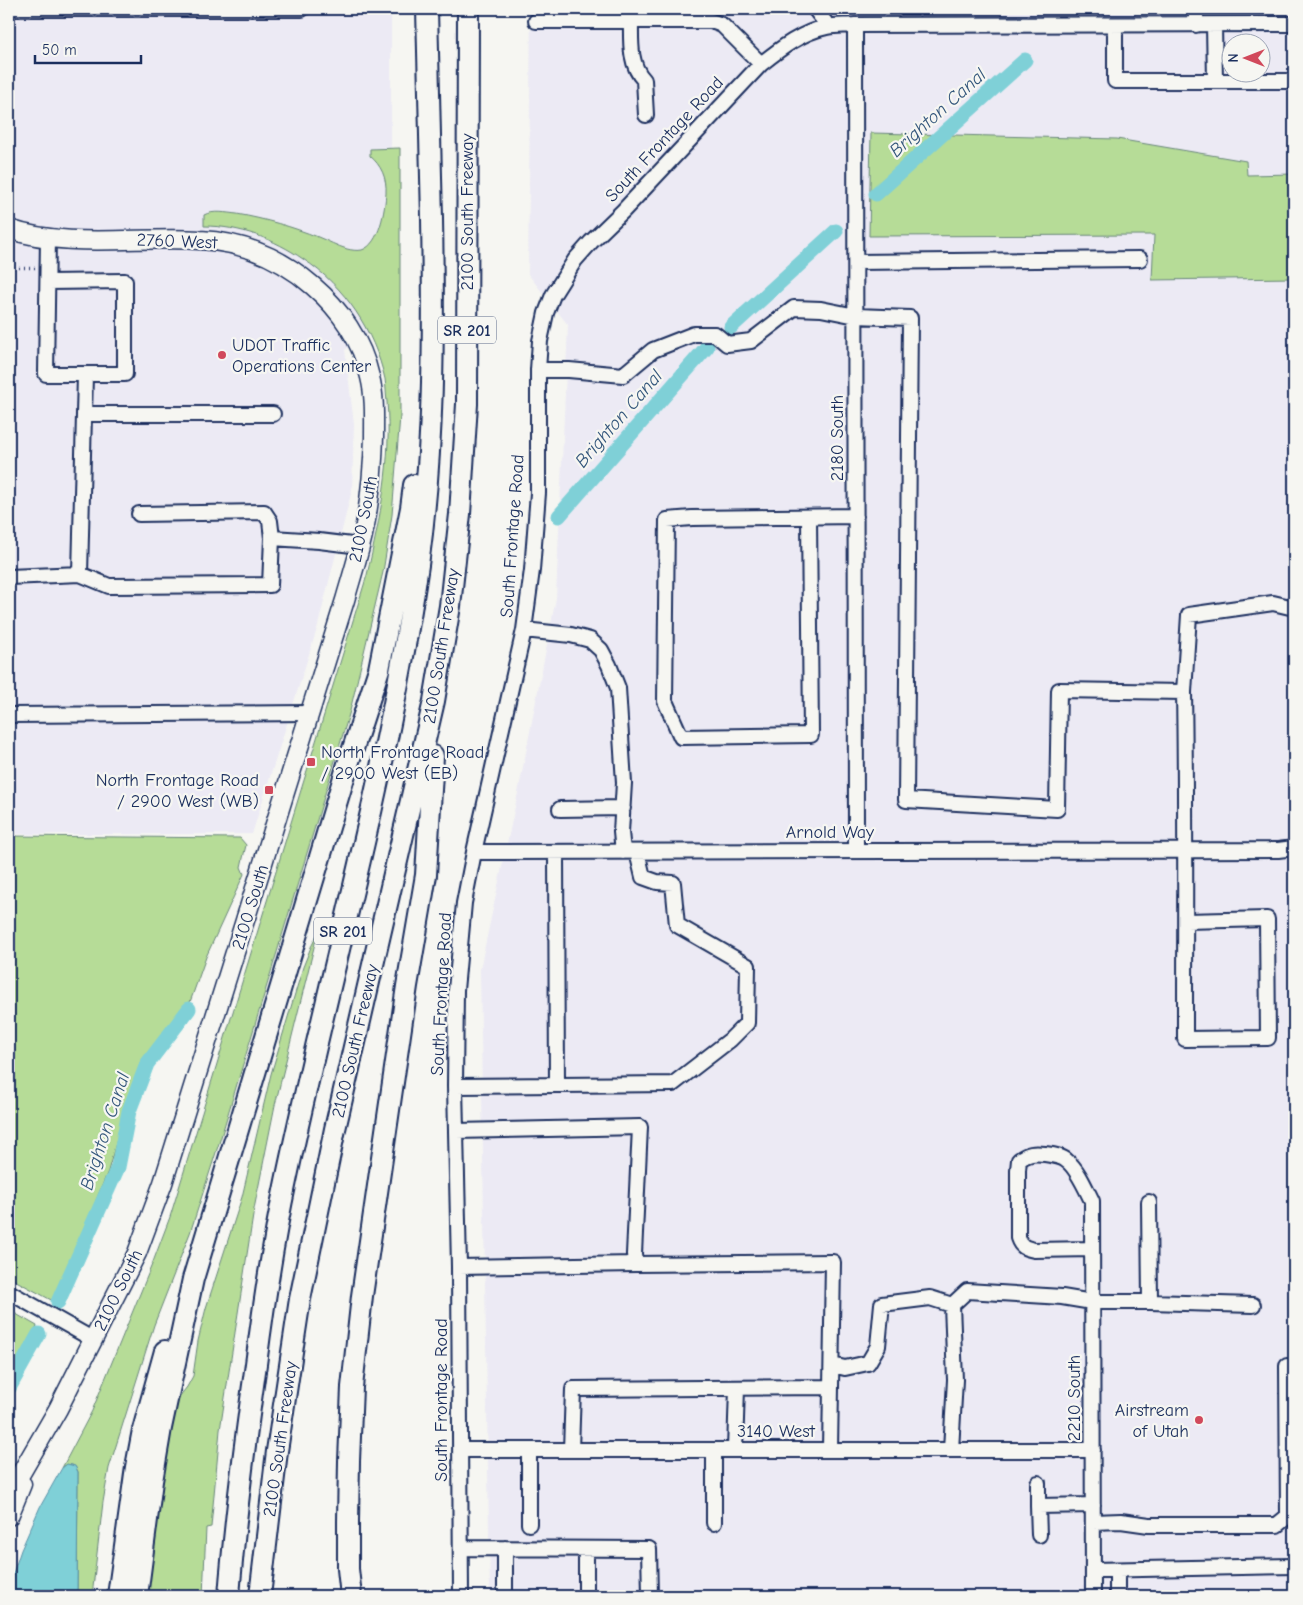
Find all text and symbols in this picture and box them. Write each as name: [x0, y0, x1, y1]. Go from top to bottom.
scale bar: [35, 32, 141, 64]
north arrow: [1220, 32, 1270, 82]
text: 50 m: [42, 41, 77, 59]
text: N: [1225, 53, 1242, 63]
water label: Brighton Canal: [885, 63, 991, 162]
street label: South Frontage Road: [601, 72, 728, 206]
street label: 2100 South Freeway: [457, 133, 478, 290]
street label: 2760 West: [136, 230, 218, 253]
road number: SR 201: [438, 316, 496, 344]
place label: UDOT Traffic Operations Center: [232, 335, 372, 377]
marker: UDOT Traffic Operations Center: [216, 349, 228, 361]
water label: Brighton Canal: [570, 365, 668, 472]
street label: 2180 South: [827, 395, 848, 481]
street label: South Frontage Road: [496, 454, 529, 618]
street label: 2100 South: [345, 474, 382, 564]
street label: 2100 South Freeway: [419, 566, 464, 725]
place label: North Frontage Road / 2900 West (EB): [321, 742, 484, 784]
marker: North Frontage Road / 2900 West (EB): [305, 756, 317, 768]
place label: North Frontage Road / 2900 West (WB): [96, 770, 259, 812]
marker: North Frontage Road / 2900 West (WB): [263, 784, 275, 796]
street label: Arnold Way: [786, 822, 875, 843]
street label: 2100 South: [228, 862, 273, 952]
street label: South Frontage Road: [427, 912, 456, 1076]
road number: SR 201: [314, 918, 372, 944]
street label: 2100 South Freeway: [328, 961, 384, 1120]
water label: Brighton Canal: [76, 1069, 135, 1193]
street label: 2100 South: [90, 1246, 147, 1334]
street label: South Frontage Road: [431, 1318, 452, 1482]
street label: 2210 South: [1064, 1355, 1085, 1441]
street label: 2100 South Freeway: [259, 1359, 302, 1518]
place label: Airstream of Utah: [1115, 1400, 1189, 1442]
marker: Airstream of Utah: [1193, 1414, 1205, 1426]
street label: 3140 West: [737, 1421, 816, 1442]

